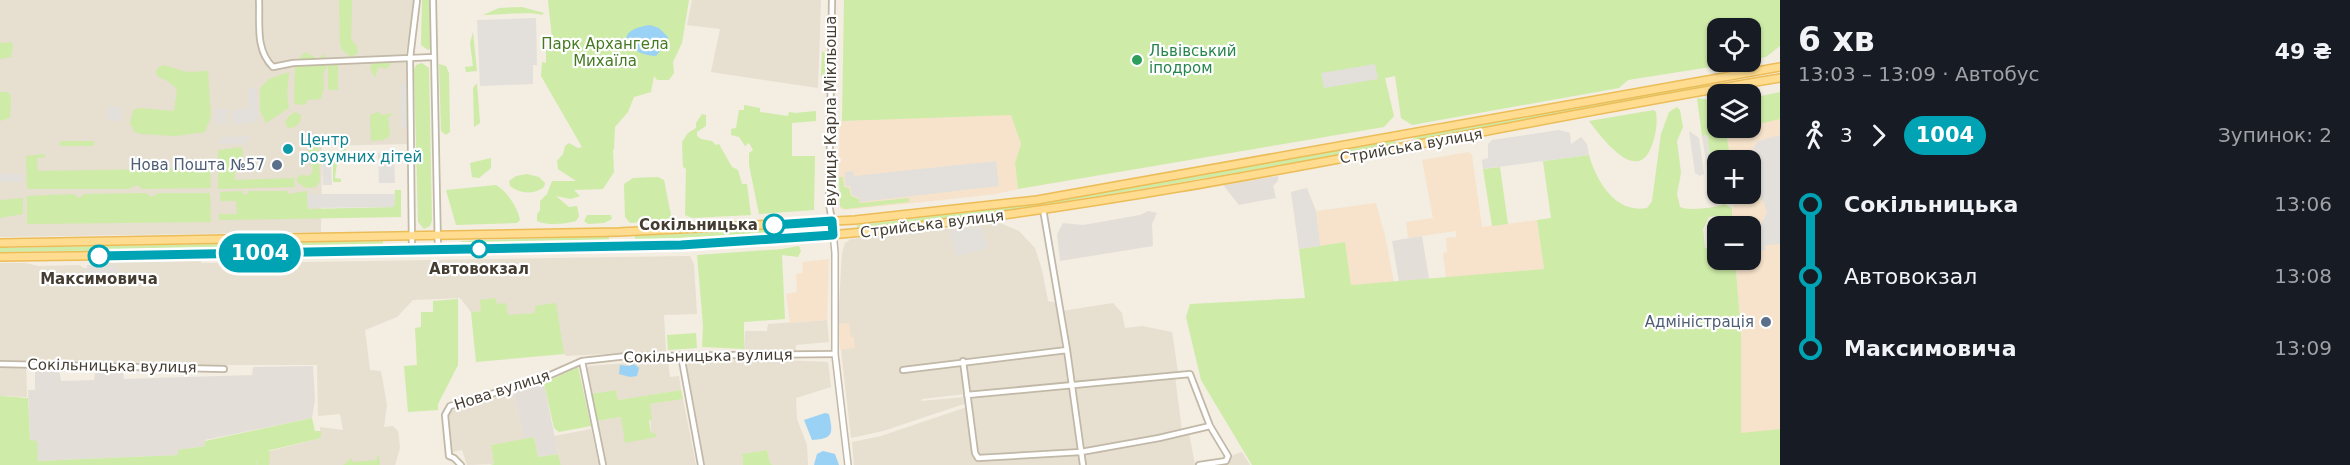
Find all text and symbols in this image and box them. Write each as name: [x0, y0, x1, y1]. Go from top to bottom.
street label: вулиця Карла Мікльоша: [822, 16, 840, 206]
map controls: [1707, 18, 1761, 270]
button: locate: [1707, 18, 1761, 72]
text: 6 хв: [1798, 20, 1875, 59]
park label: Парк Архангела Михаїла: [541, 35, 669, 70]
text: 49 ₴: [2275, 39, 2332, 64]
place label: Львівський іподром: [1149, 42, 1237, 77]
marker: Львівський іподром: [1130, 53, 1144, 67]
text: 13:03 – 13:09 · Автобус: [1798, 62, 2040, 86]
button: layers: [1707, 84, 1761, 138]
icon: walk: [1798, 119, 1831, 152]
icon: forward: [1862, 119, 1895, 152]
text: 3: [1840, 123, 1853, 147]
text: 1004: [1916, 123, 1974, 147]
text: Зупинок: 2: [2218, 123, 2332, 147]
street label: Стрийська вулиця: [1338, 125, 1484, 167]
place label: Центр розумних дітей: [300, 131, 422, 166]
marker: Центр розумних дітей: [281, 142, 295, 156]
button: +: [1707, 150, 1761, 204]
place label: Нова Пошта №57: [130, 156, 265, 174]
marker: Нова Пошта №57: [270, 158, 284, 172]
text: Сокільницька: [1844, 192, 2018, 217]
text: 13:06: [2274, 192, 2332, 216]
street label: Стрийська вулиця: [859, 206, 1005, 242]
marker: Сокільницька: [763, 214, 785, 236]
place label: Сокільницька: [639, 216, 758, 234]
button: −: [1707, 216, 1761, 270]
line badge: 1004: [218, 234, 302, 272]
marker: Автовокзал: [470, 240, 488, 258]
text: 1004: [231, 241, 289, 265]
marker: Максимовича: [88, 245, 110, 267]
place label: Автовокзал: [429, 260, 529, 278]
text: Автовокзал: [1844, 264, 1977, 289]
text: 13:08: [2274, 264, 2332, 288]
place label: Максимовича: [40, 270, 158, 288]
place label: Адміністрація: [1645, 313, 1754, 331]
marker: Адміністрація: [1759, 315, 1773, 329]
text: Максимовича: [1844, 336, 2017, 361]
text: 13:09: [2274, 336, 2332, 360]
street label: Сокільницька вулиця: [623, 346, 793, 366]
street label: Сокільницька вулиця: [27, 356, 197, 376]
street label: Нова вулиця: [452, 366, 552, 414]

